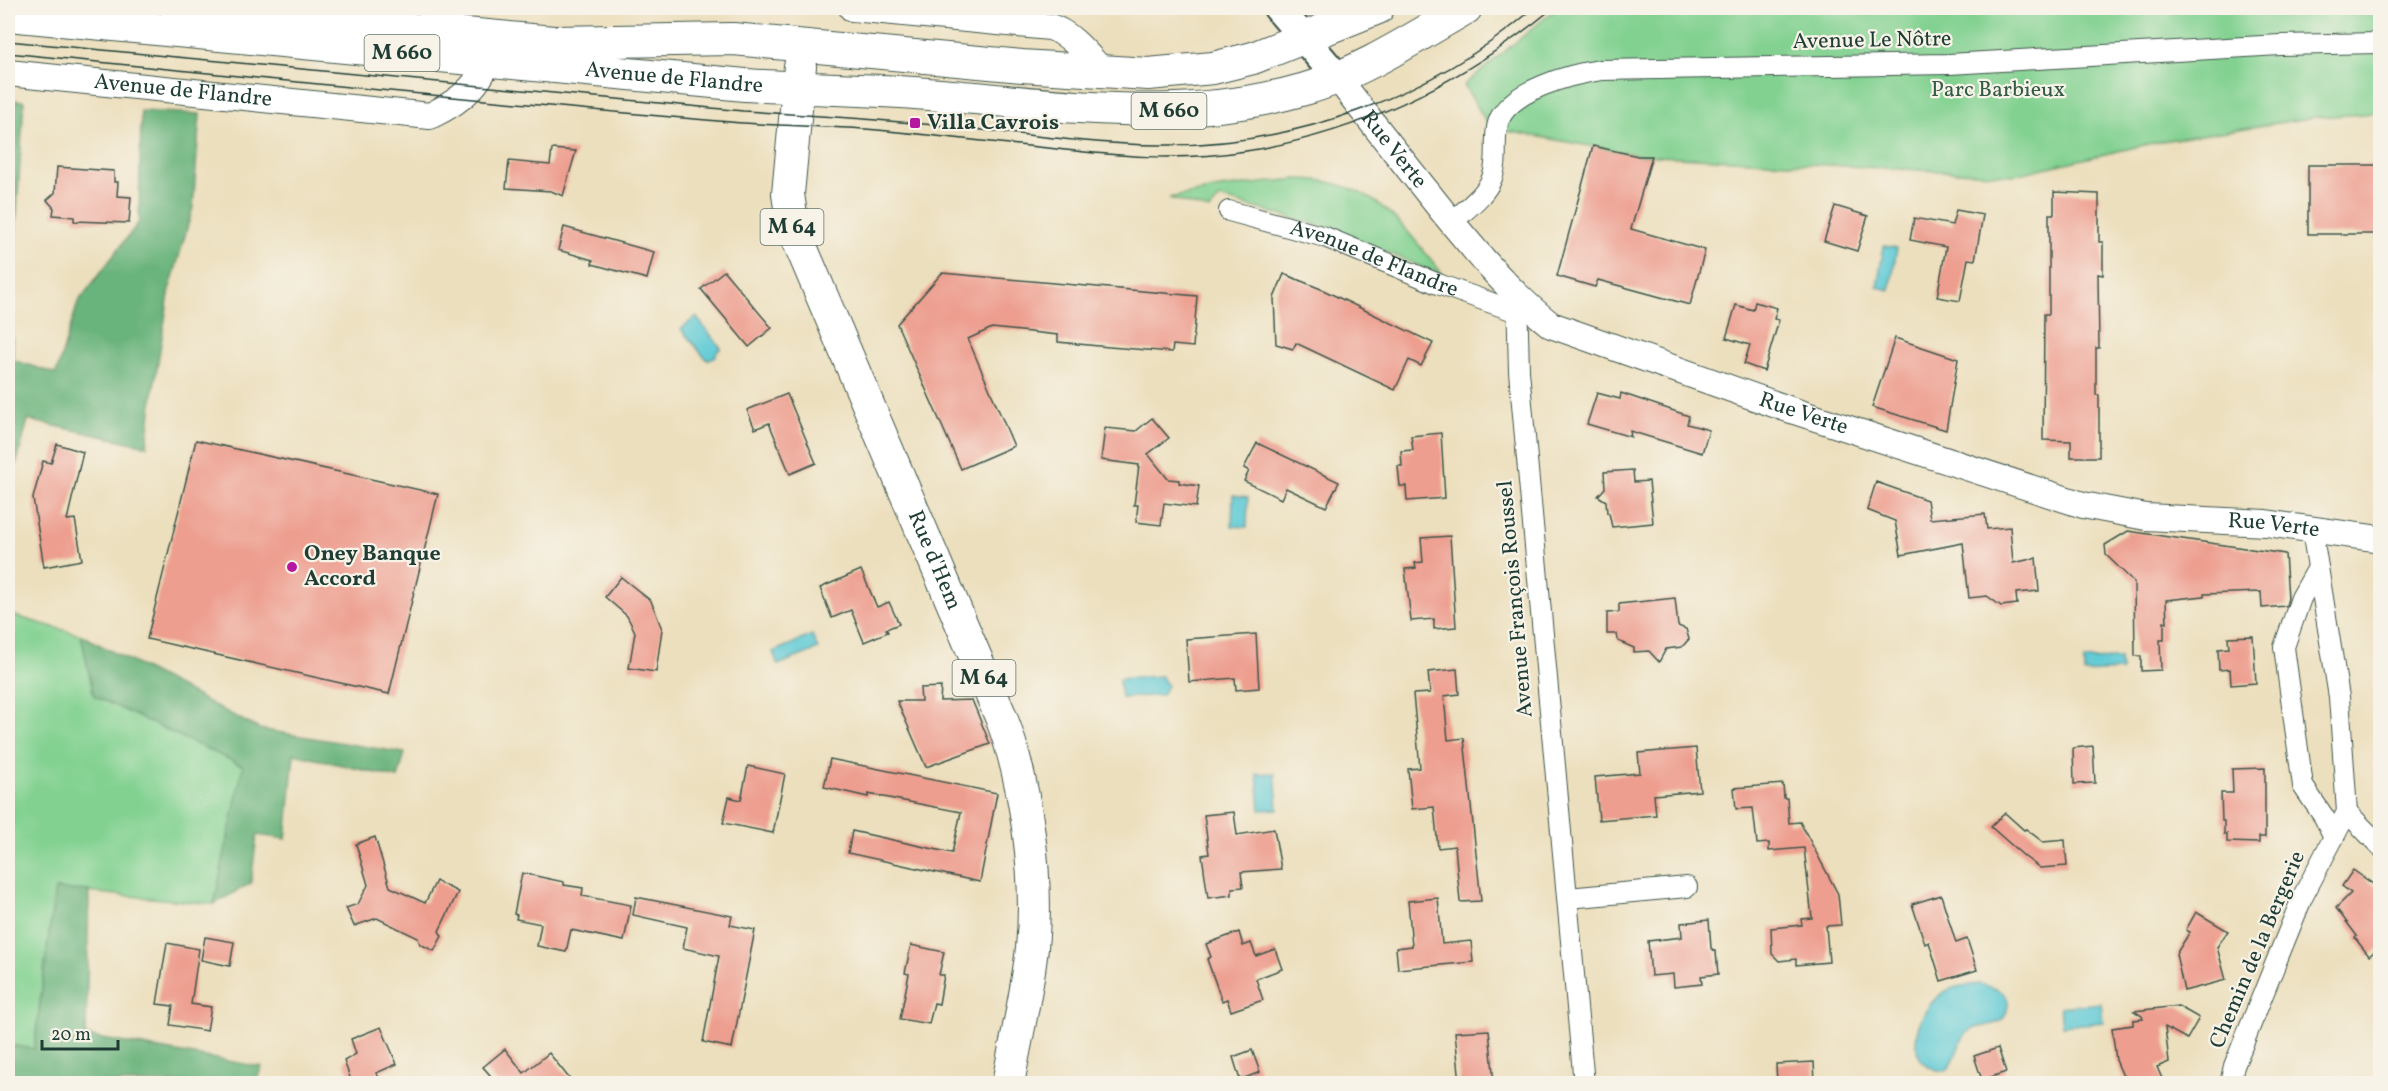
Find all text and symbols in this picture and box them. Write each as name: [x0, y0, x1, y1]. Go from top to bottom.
street label: Avenue Le Nôtre: [1792, 24, 1952, 58]
road number: M 660: [364, 35, 440, 71]
street label: Avenue de Flandre: [584, 54, 764, 102]
street label: Avenue de Flandre: [93, 66, 274, 115]
park label: Parc Barbieux: [1931, 75, 2065, 106]
road number: M 660: [1132, 93, 1206, 129]
street label: Rue Verte: [1353, 104, 1434, 195]
place label: Villa Cavrois: [927, 108, 1059, 139]
marker: Villa Cavrois: [908, 116, 922, 130]
road number: M 64: [760, 209, 824, 245]
street label: Avenue de Flandre: [1286, 213, 1463, 305]
street label: Rue Verte: [1755, 384, 1852, 443]
street label: Avenue François Roussel: [1490, 479, 1542, 719]
street label: Rue d'Hem: [899, 506, 969, 615]
street label: Rue Verte: [2227, 506, 2322, 546]
place label: Oney Banque Accord: [304, 539, 441, 595]
marker: Oney Banque Accord: [285, 560, 299, 574]
road number: M 64: [952, 660, 1016, 696]
street label: Chemin de la Bergerie: [2202, 846, 2314, 1054]
scale bar: [42, 1013, 118, 1051]
text: 20 m: [51, 1023, 91, 1048]

